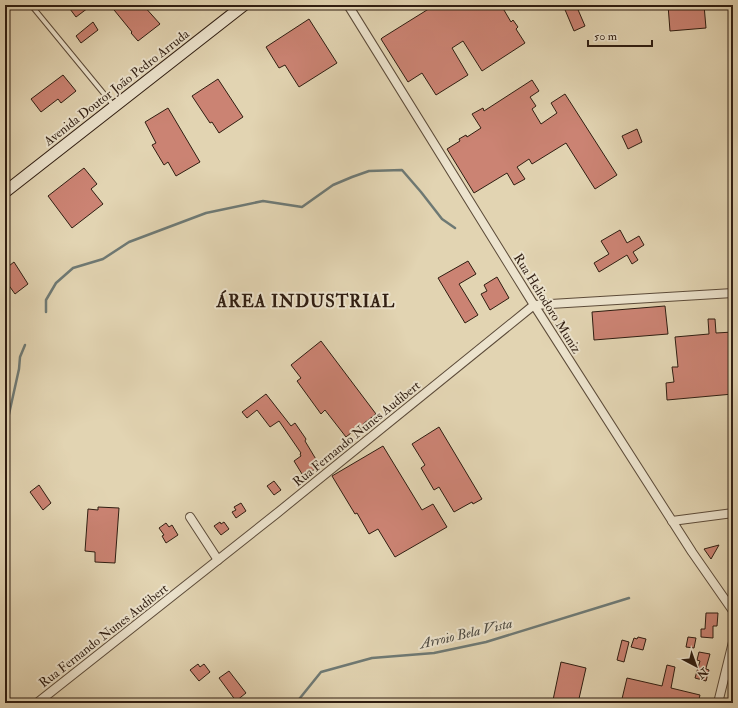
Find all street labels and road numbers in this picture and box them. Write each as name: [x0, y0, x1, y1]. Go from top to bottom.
street label: Avenida Doutor João Pedro Arruda: [40, 26, 193, 150]
street label: Rua Heliodoro Muniz: [510, 251, 585, 357]
street label: Rua Fernando Nunes Audibert: [290, 377, 424, 490]
street label: Rua Fernando Nunes Audibert: [36, 580, 171, 691]

